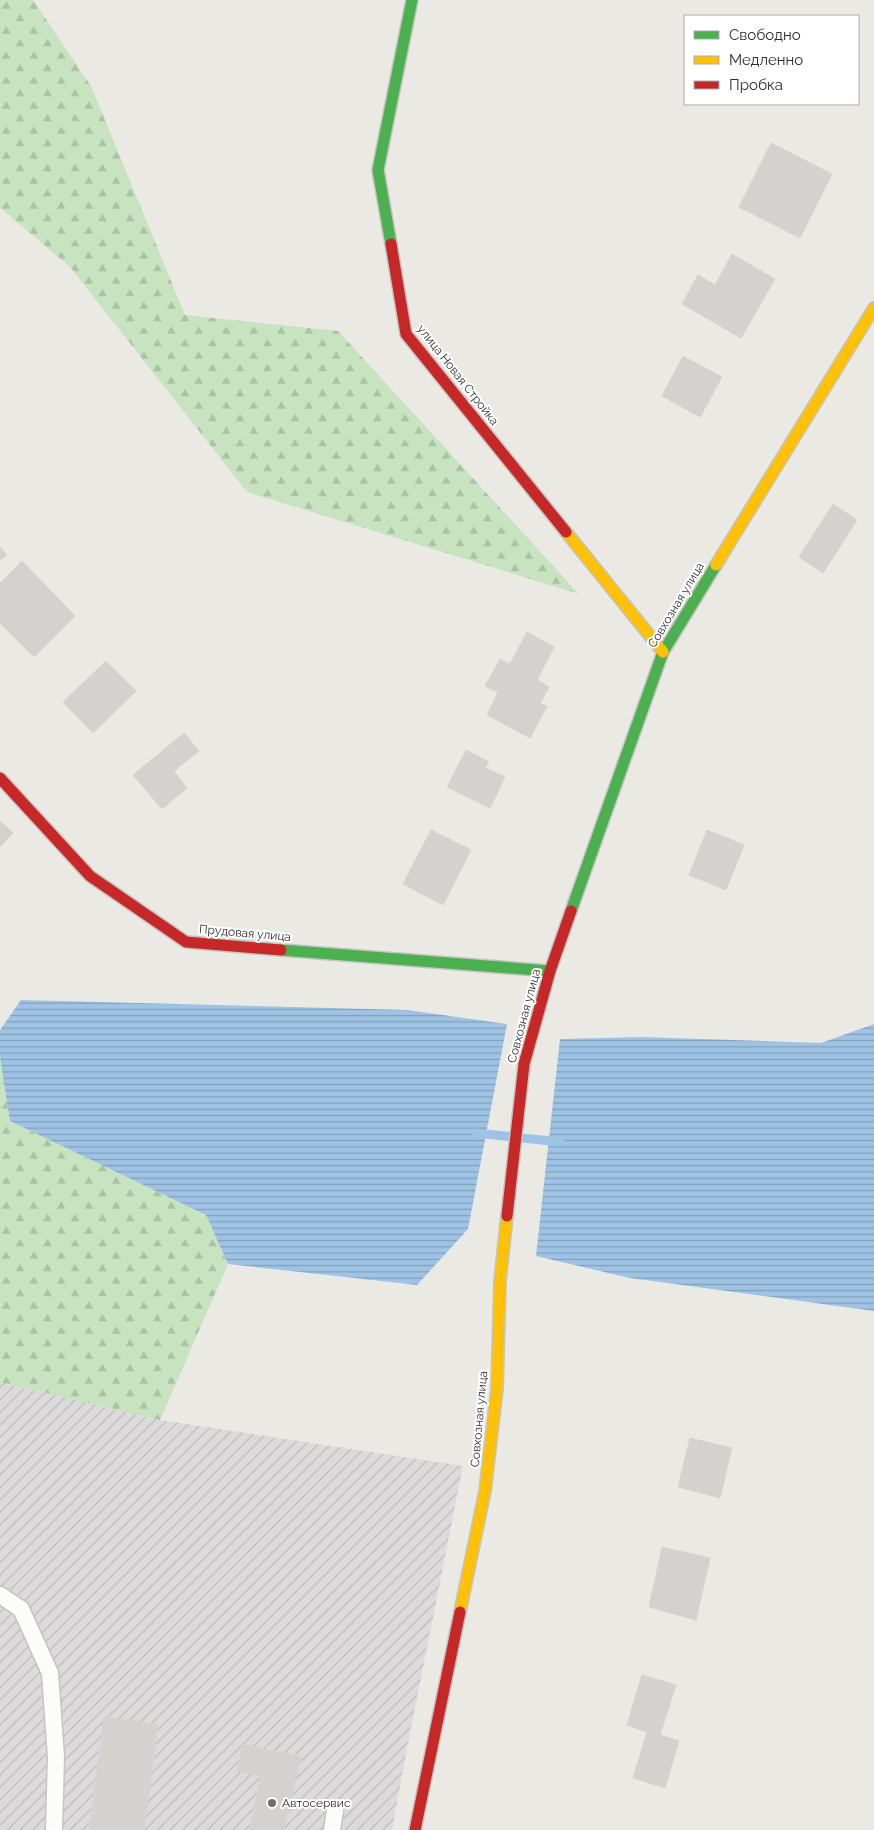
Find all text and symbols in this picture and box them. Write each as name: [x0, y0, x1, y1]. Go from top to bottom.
legend: [684, 15, 859, 105]
text: Свободно: [729, 26, 801, 44]
text: Медленно: [729, 51, 803, 69]
text: Пробка: [729, 76, 783, 94]
street label: улица Новая Стройка: [414, 322, 502, 428]
street label: Совхозная улица: [645, 560, 707, 650]
street label: Прудовая улица: [198, 922, 292, 944]
street label: Совхозная улица: [505, 967, 543, 1065]
street label: Совхозная улица: [468, 1370, 490, 1468]
place label: Автосервис: [282, 1796, 351, 1810]
marker: Автосервис: [266, 1797, 278, 1809]

